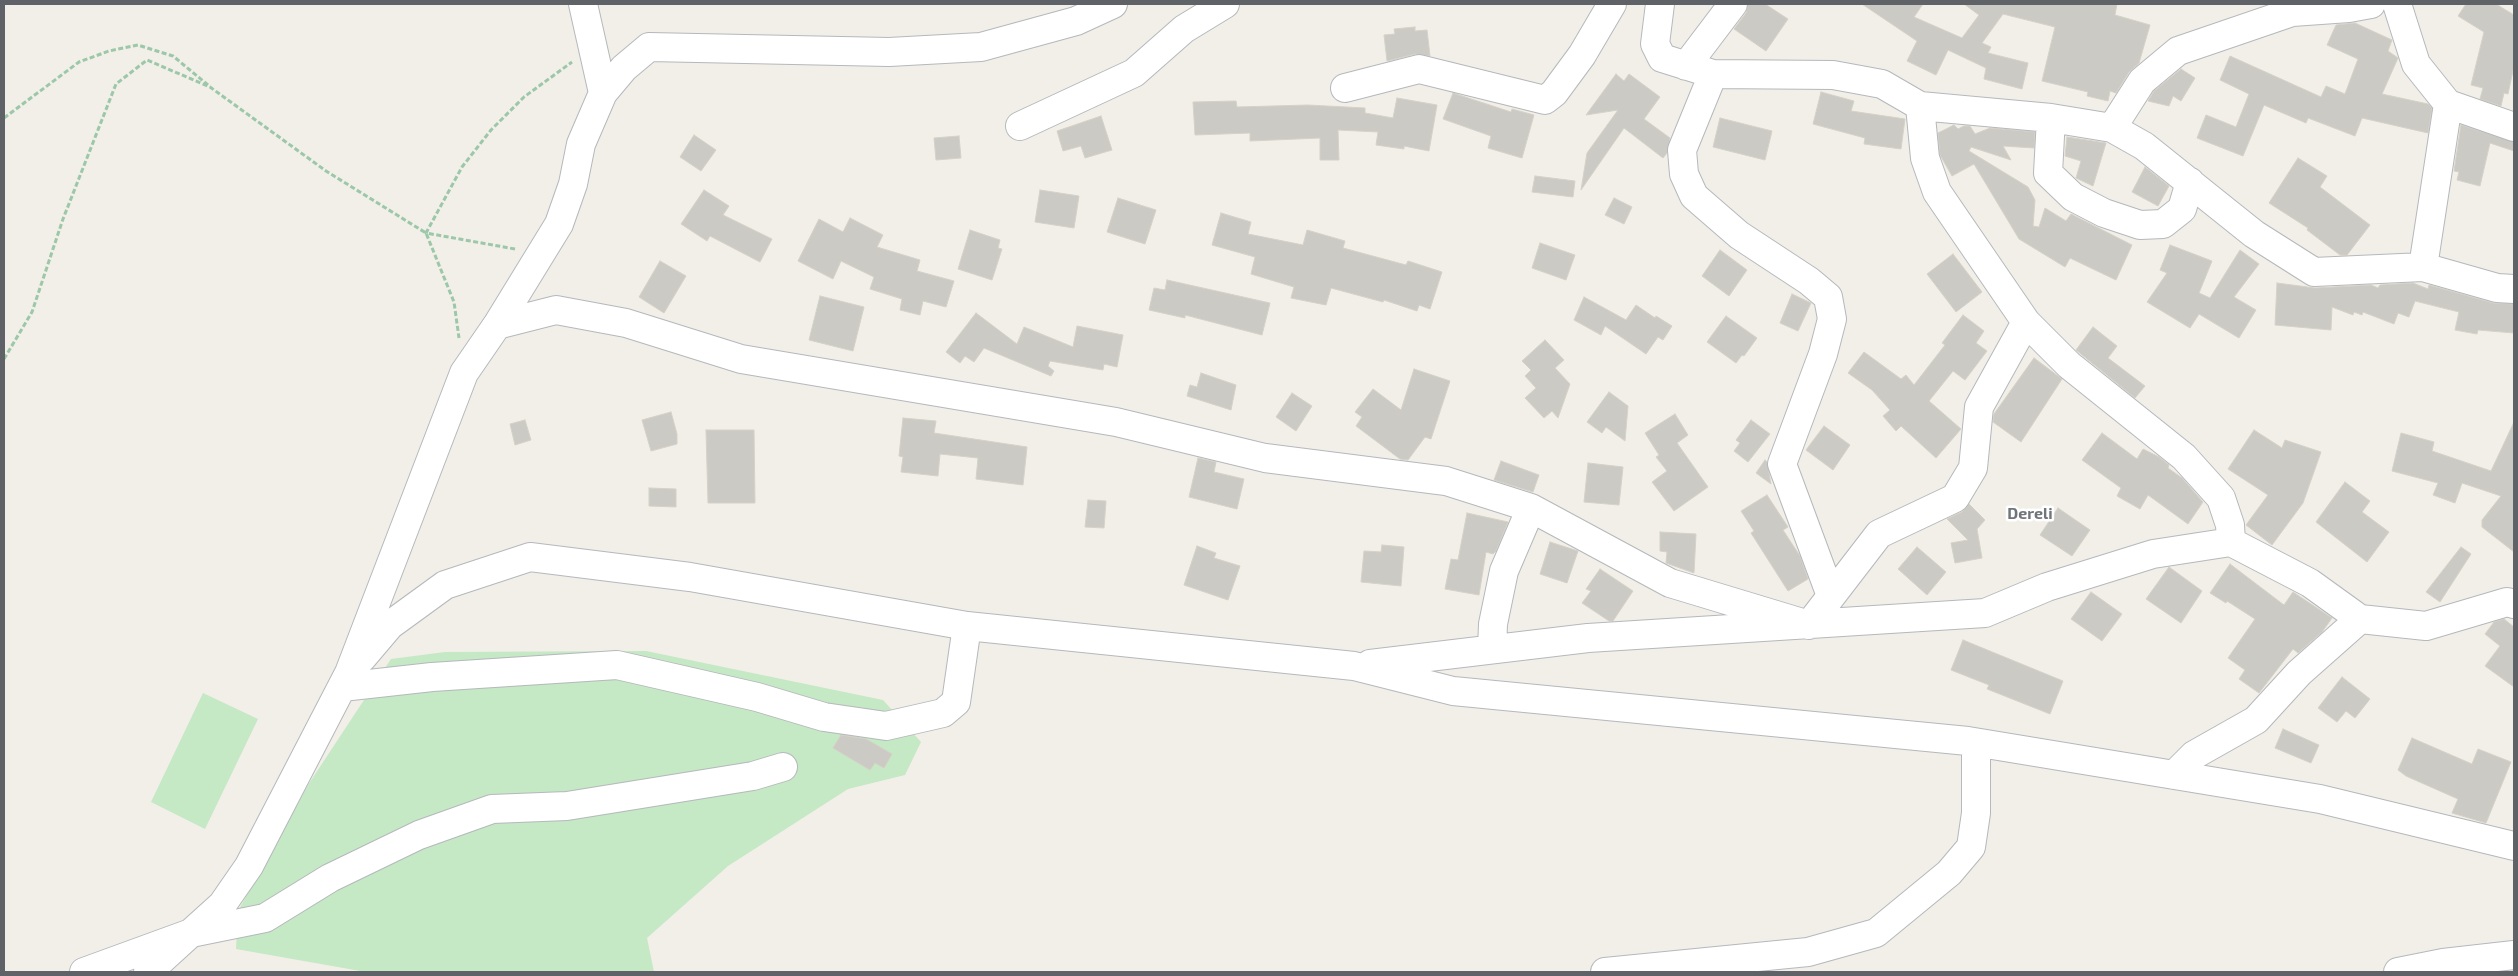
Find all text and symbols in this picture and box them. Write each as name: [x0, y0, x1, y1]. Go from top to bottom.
district label: Dereli: [2007, 504, 2053, 524]

